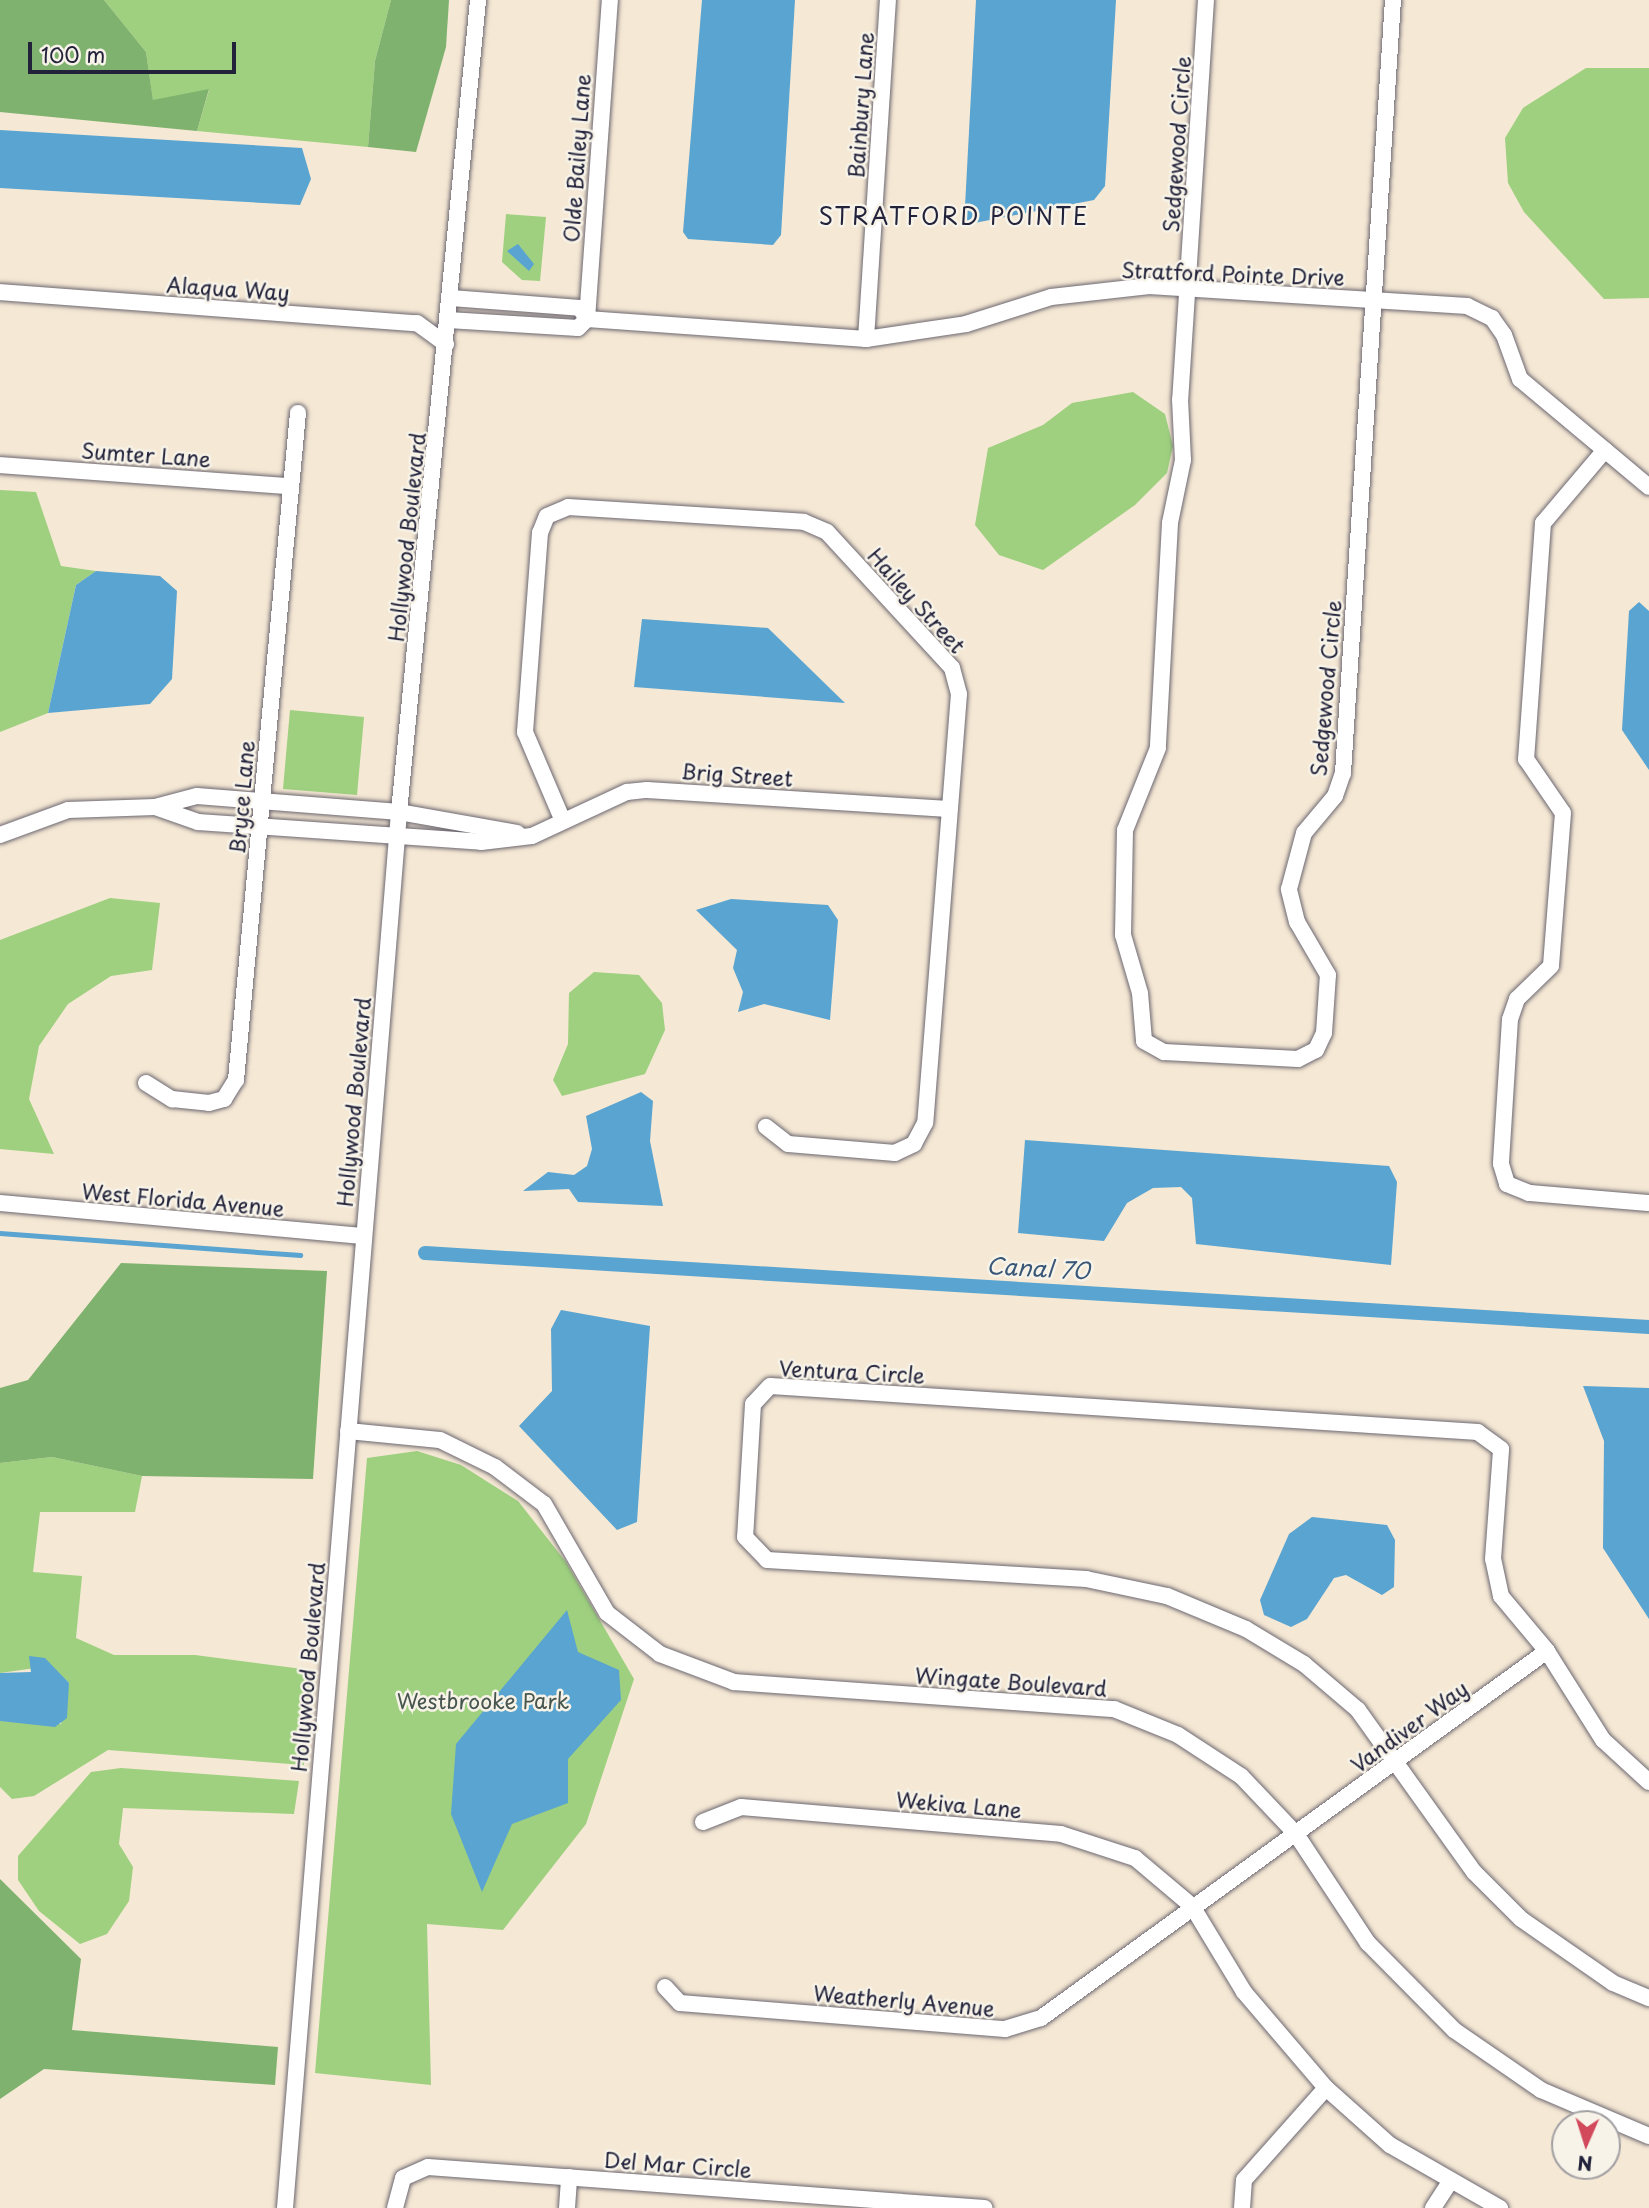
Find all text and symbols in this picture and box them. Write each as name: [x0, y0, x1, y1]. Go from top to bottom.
scale bar: [32, 28, 240, 72]
street label: Bainbury Lane: [842, 31, 878, 179]
text: 100 m: [41, 38, 105, 70]
street label: Sedgewood Circle: [1157, 55, 1195, 233]
street label: Olde Bailey Lane: [557, 72, 595, 244]
district label: STRATFORD POINTE: [822, 202, 1086, 230]
street label: Stratford Pointe Drive: [1121, 256, 1345, 290]
street label: Alaqua Way: [166, 271, 290, 305]
street label: Hollywood Boulevard: [382, 431, 430, 643]
street label: Sumter Lane: [80, 437, 212, 471]
street label: Hailey Street: [863, 542, 971, 658]
street label: Sedgewood Circle: [1305, 598, 1345, 778]
street label: Bryce Lane: [223, 739, 259, 855]
street label: Brig Street: [680, 758, 794, 790]
street label: Hollywood Boulevard: [331, 996, 375, 1208]
street label: West Florida Avenue: [80, 1178, 286, 1220]
water label: Canal 70: [986, 1252, 1090, 1284]
street label: Ventura Circle: [779, 1355, 925, 1387]
street label: Hollywood Boulevard: [285, 1561, 329, 1773]
street label: Wingate Boulevard: [914, 1662, 1108, 1700]
street label: Vandiver Way: [1345, 1675, 1473, 1777]
park label: Westbrooke Park: [396, 1687, 570, 1713]
street label: Wekiva Lane: [895, 1786, 1023, 1822]
street label: Weatherly Avenue: [812, 1979, 996, 2021]
north arrow: [1551, 2110, 1621, 2180]
street label: Del Mar Circle: [603, 2146, 753, 2182]
text: N: [1577, 2150, 1593, 2178]

